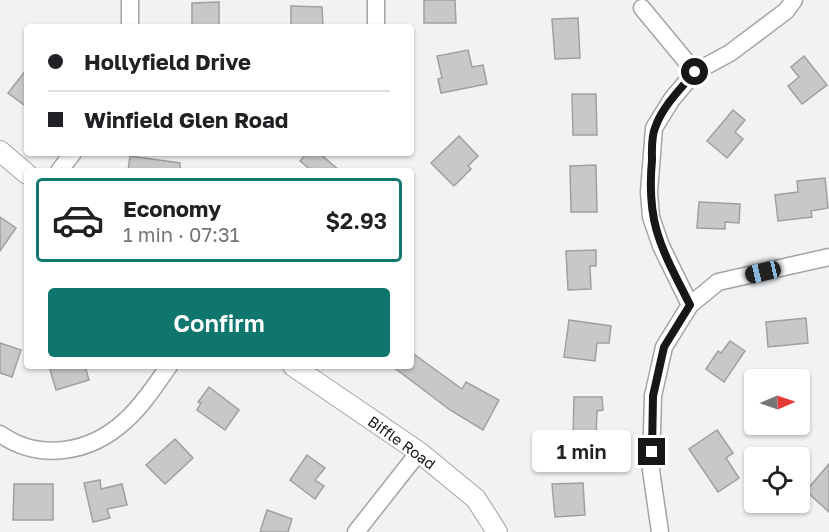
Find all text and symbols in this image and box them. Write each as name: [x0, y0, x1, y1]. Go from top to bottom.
text: Hollyfield Drive: [84, 48, 251, 75]
route start: [681, 58, 708, 85]
text: Winfield Glen Road: [84, 106, 288, 133]
icon: car: [51, 193, 105, 247]
text: Economy: [123, 195, 221, 222]
text: $2.93: [325, 207, 387, 234]
text: 1 min · 07:31: [123, 222, 239, 246]
car: [743, 259, 783, 285]
button: Confirm: [48, 288, 390, 357]
north arrow: [744, 369, 810, 435]
map controls: [744, 369, 810, 513]
street label: Biffle Road: [365, 411, 439, 473]
callout: 1 min: [532, 431, 631, 473]
route end: [638, 438, 665, 465]
text: 1 min: [556, 439, 607, 463]
button: locate: [744, 447, 810, 513]

